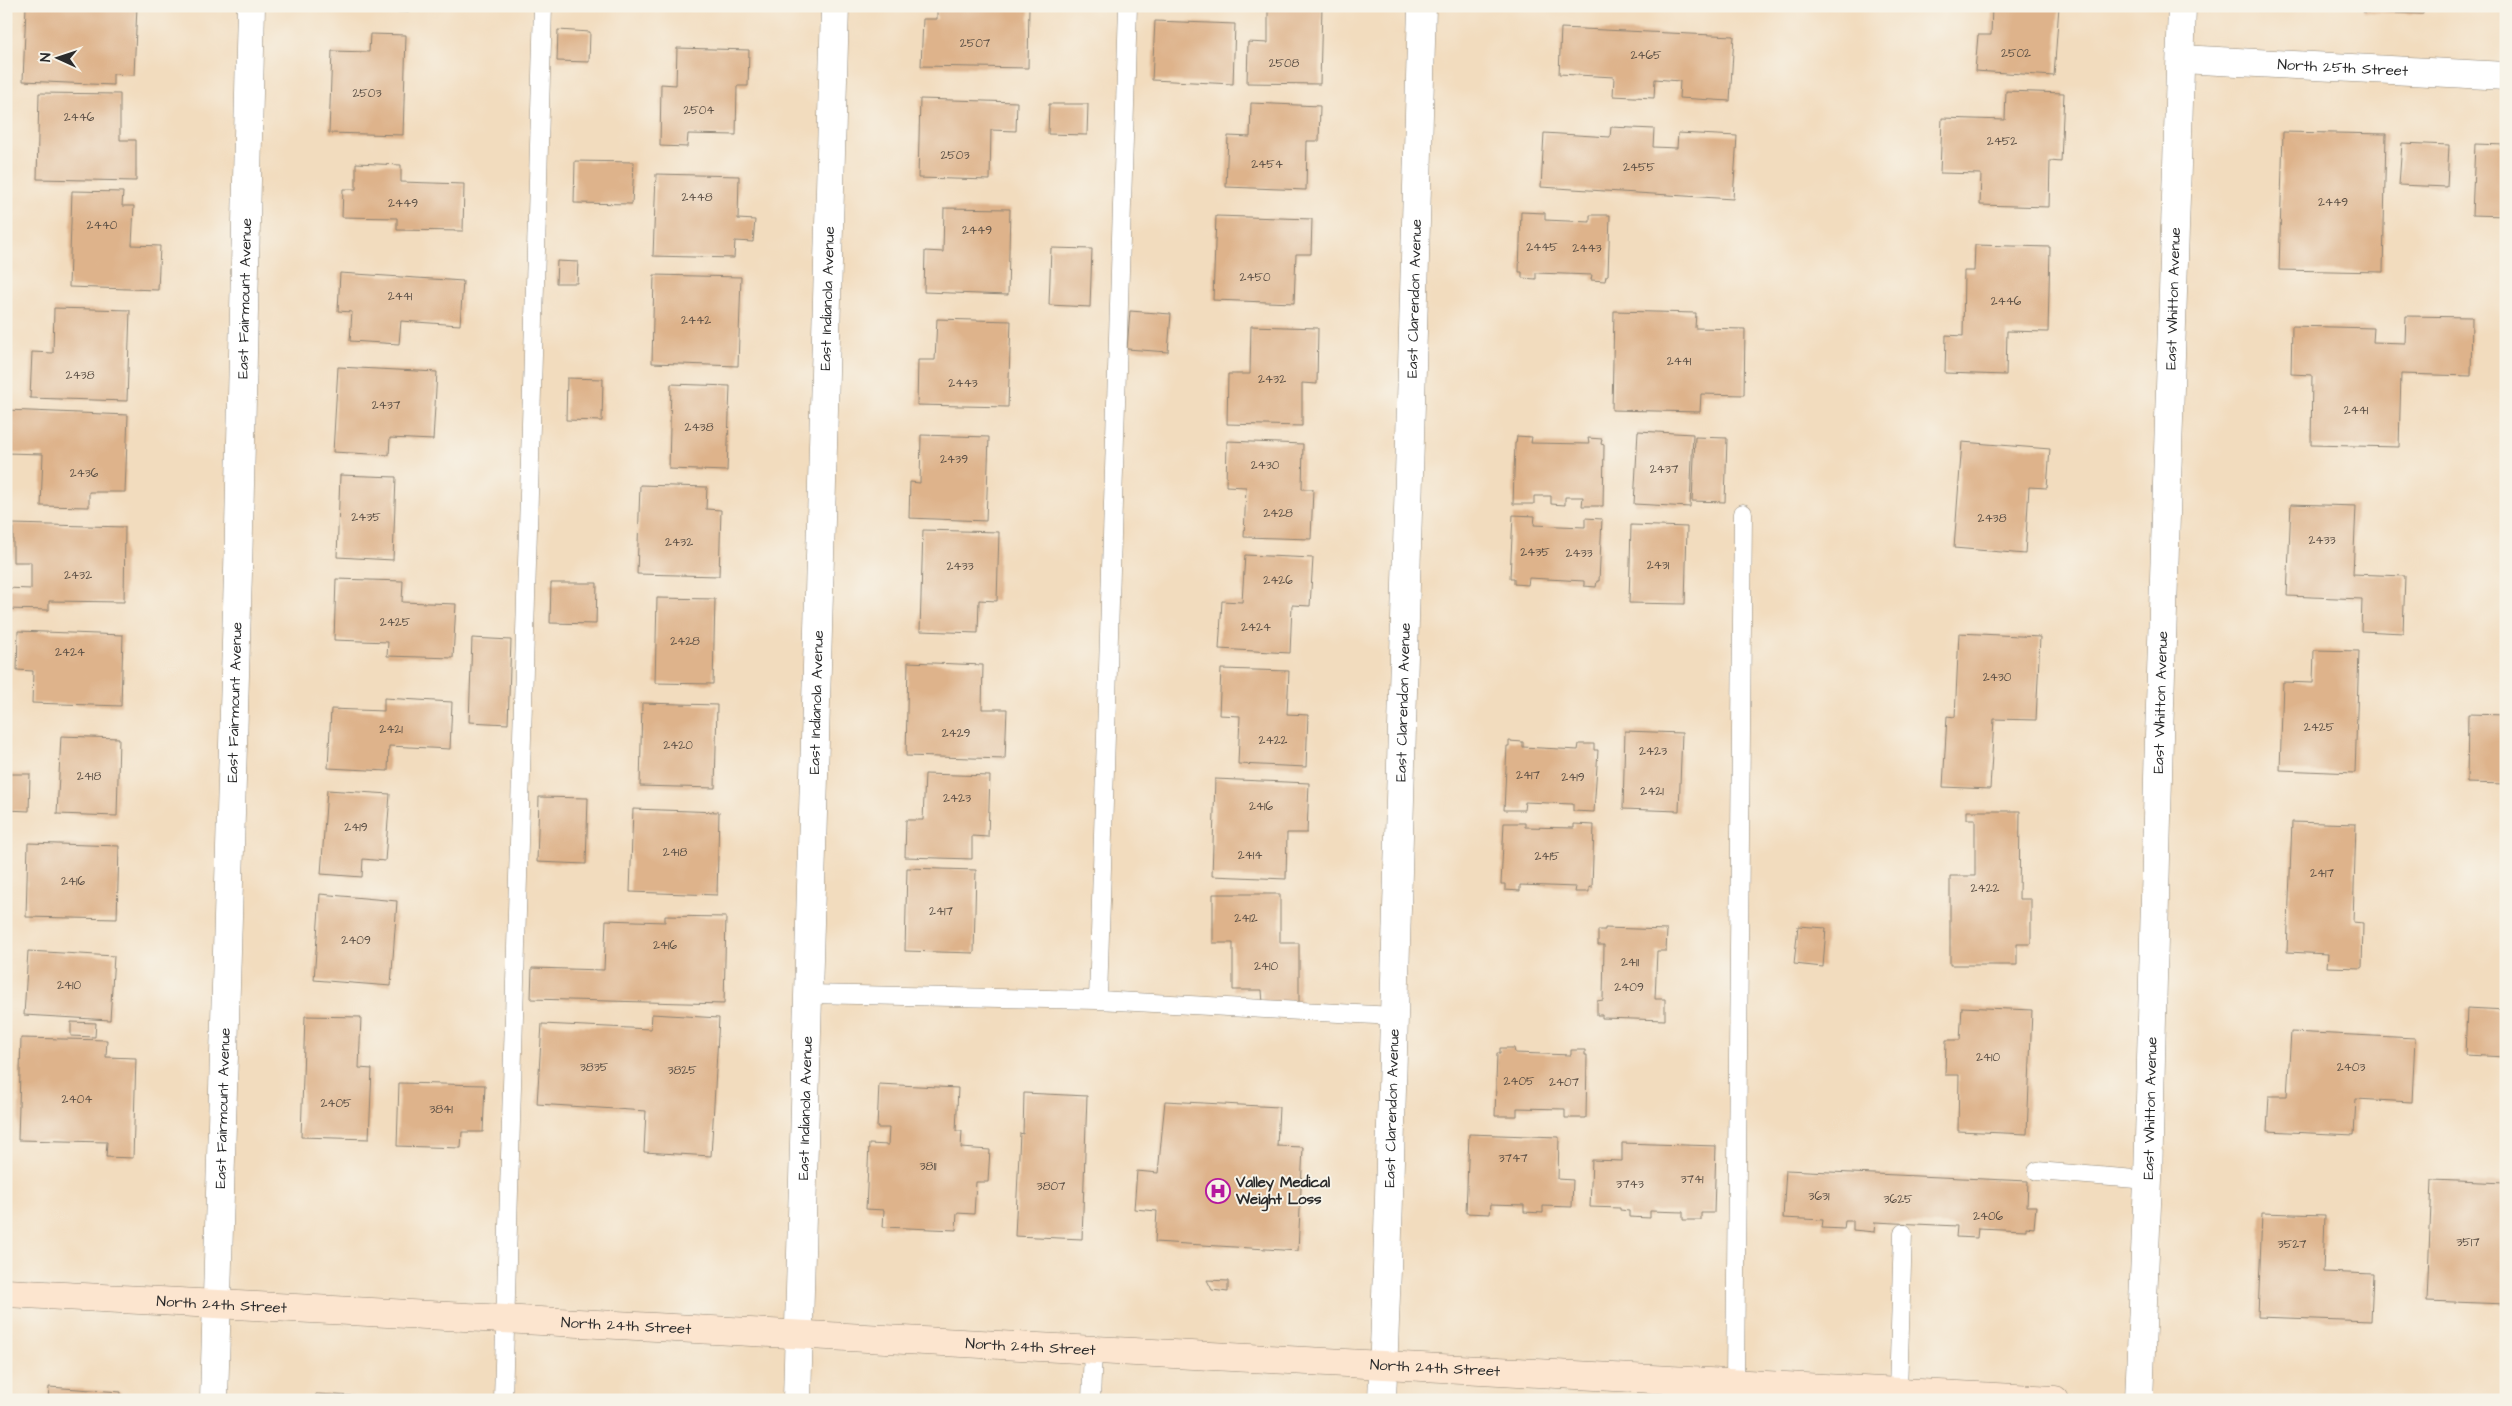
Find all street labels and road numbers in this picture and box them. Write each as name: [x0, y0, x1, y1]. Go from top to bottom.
street label: North 25th Street: [2277, 54, 2409, 82]
street label: East Fairmount Avenue: [232, 218, 257, 379]
street label: East Clarendon Avenue: [1402, 219, 1427, 378]
street label: East Indianola Avenue: [815, 226, 840, 371]
street label: East Whitton Avenue: [2161, 227, 2186, 370]
street label: East Fairmount Avenue: [222, 622, 248, 783]
street label: East Clarendon Avenue: [1391, 623, 1416, 782]
street label: East Indianola Avenue: [804, 630, 829, 775]
street label: East Whitton Avenue: [2148, 631, 2173, 774]
street label: East Fairmount Avenue: [210, 1027, 236, 1189]
street label: East Clarendon Avenue: [1379, 1028, 1405, 1188]
street label: East Indianola Avenue: [793, 1036, 818, 1181]
street label: East Whitton Avenue: [2138, 1037, 2163, 1180]
street label: North 24th Street: [156, 1291, 287, 1319]
street label: North 24th Street: [561, 1312, 692, 1340]
street label: North 24th Street: [965, 1333, 1096, 1361]
street label: North 24th Street: [1369, 1354, 1501, 1382]

